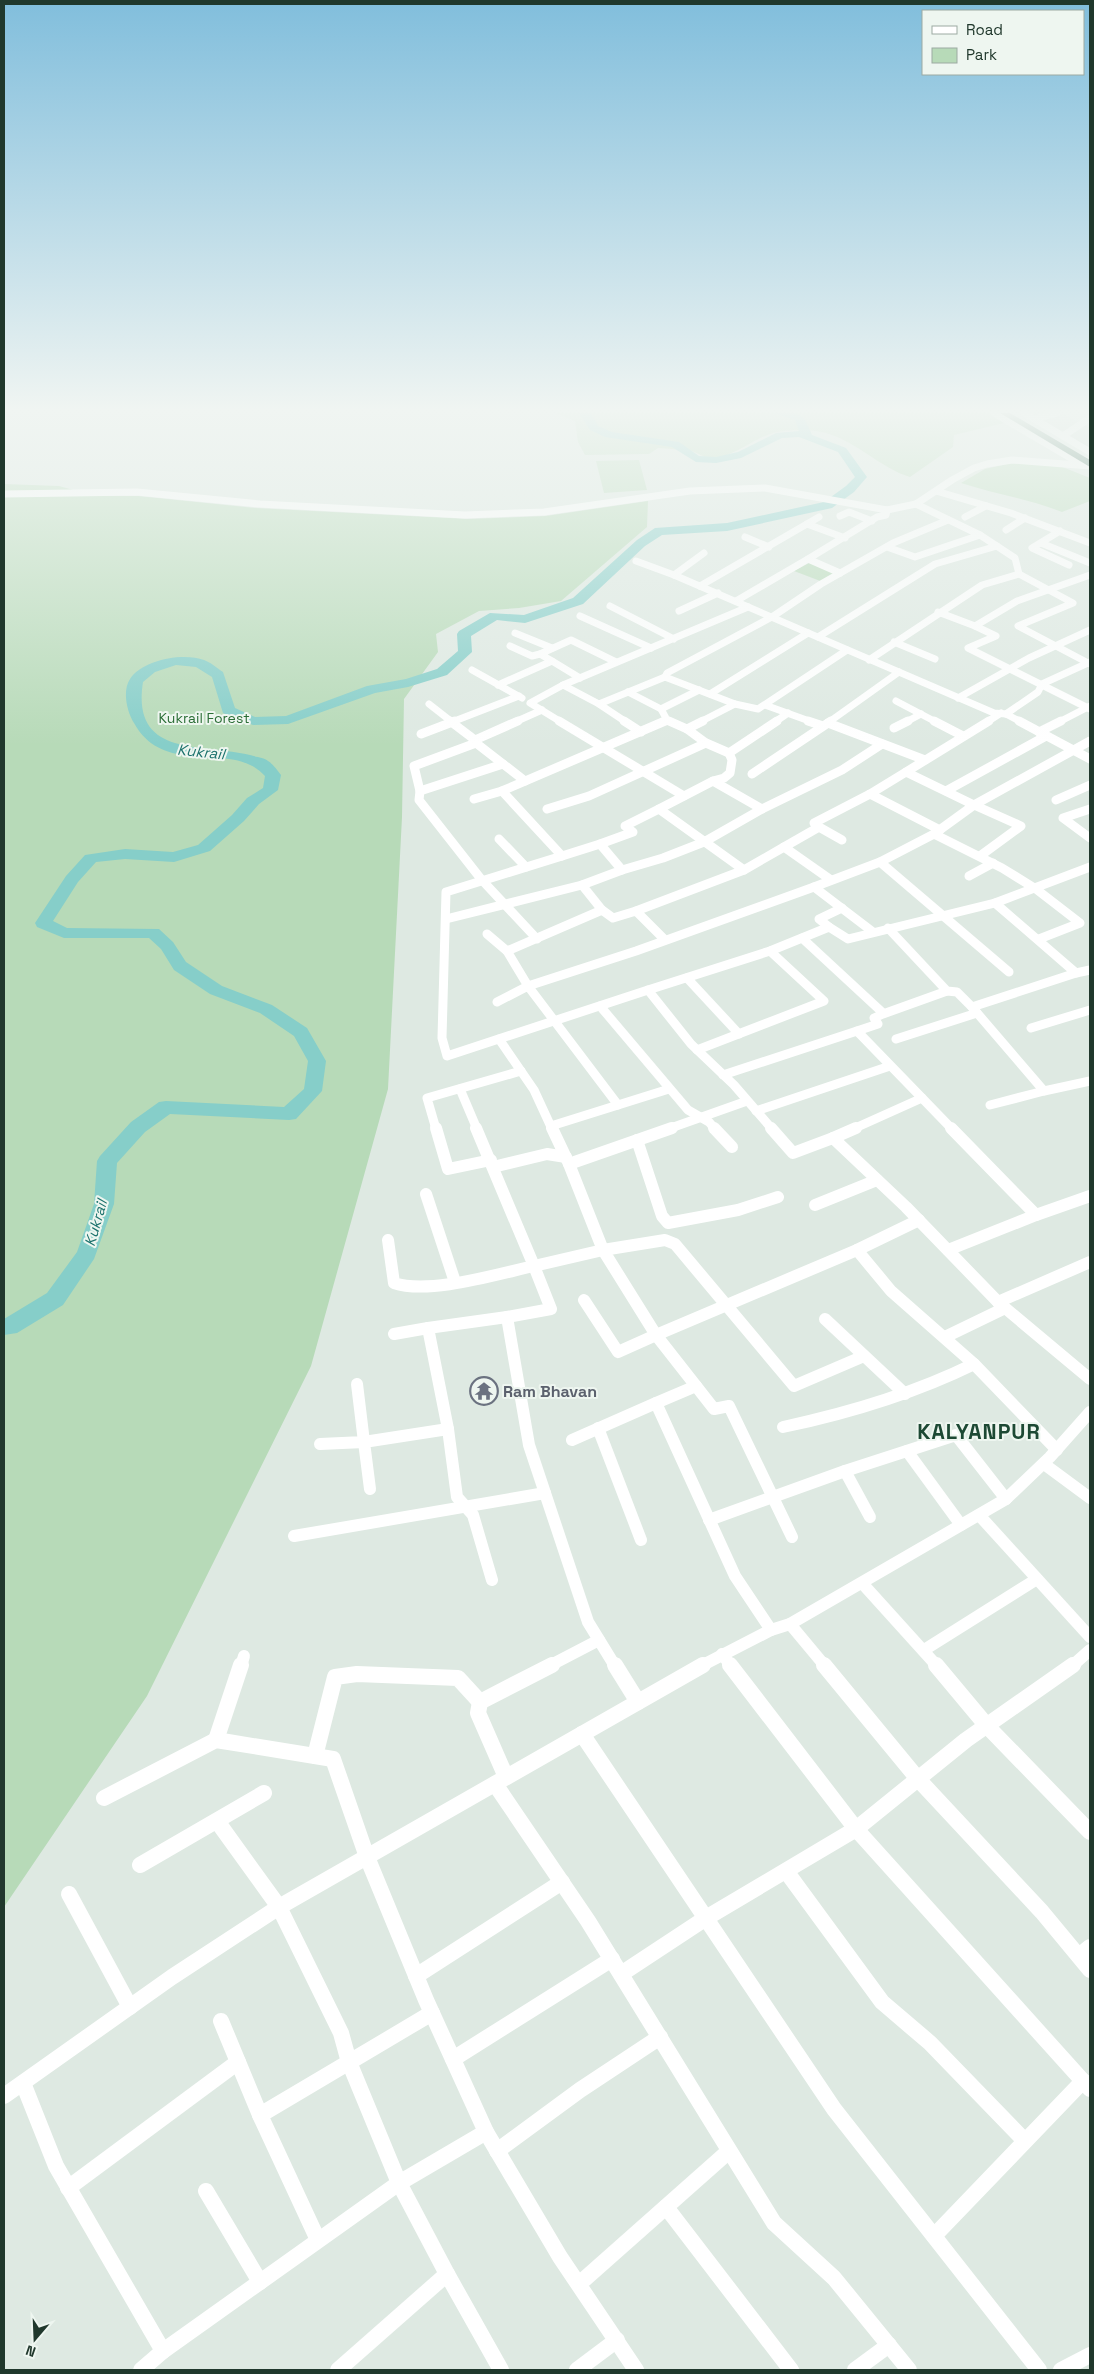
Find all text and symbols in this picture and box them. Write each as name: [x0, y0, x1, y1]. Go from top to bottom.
legend: [922, 10, 1084, 75]
text: Road: [966, 20, 1003, 39]
text: Park: [966, 45, 997, 64]
park label: Kukrail Forest: [158, 709, 250, 727]
water label: Kukrail: [176, 740, 228, 764]
water label: Kukrail: [80, 1195, 112, 1248]
temple icon: Ram Bhavan: [469, 1376, 499, 1406]
place label: Ram Bhavan: [503, 1381, 597, 1402]
district label: KALYANPUR: [917, 1418, 1041, 1445]
north arrow: [10, 2314, 60, 2364]
text: N: [23, 2341, 38, 2361]

